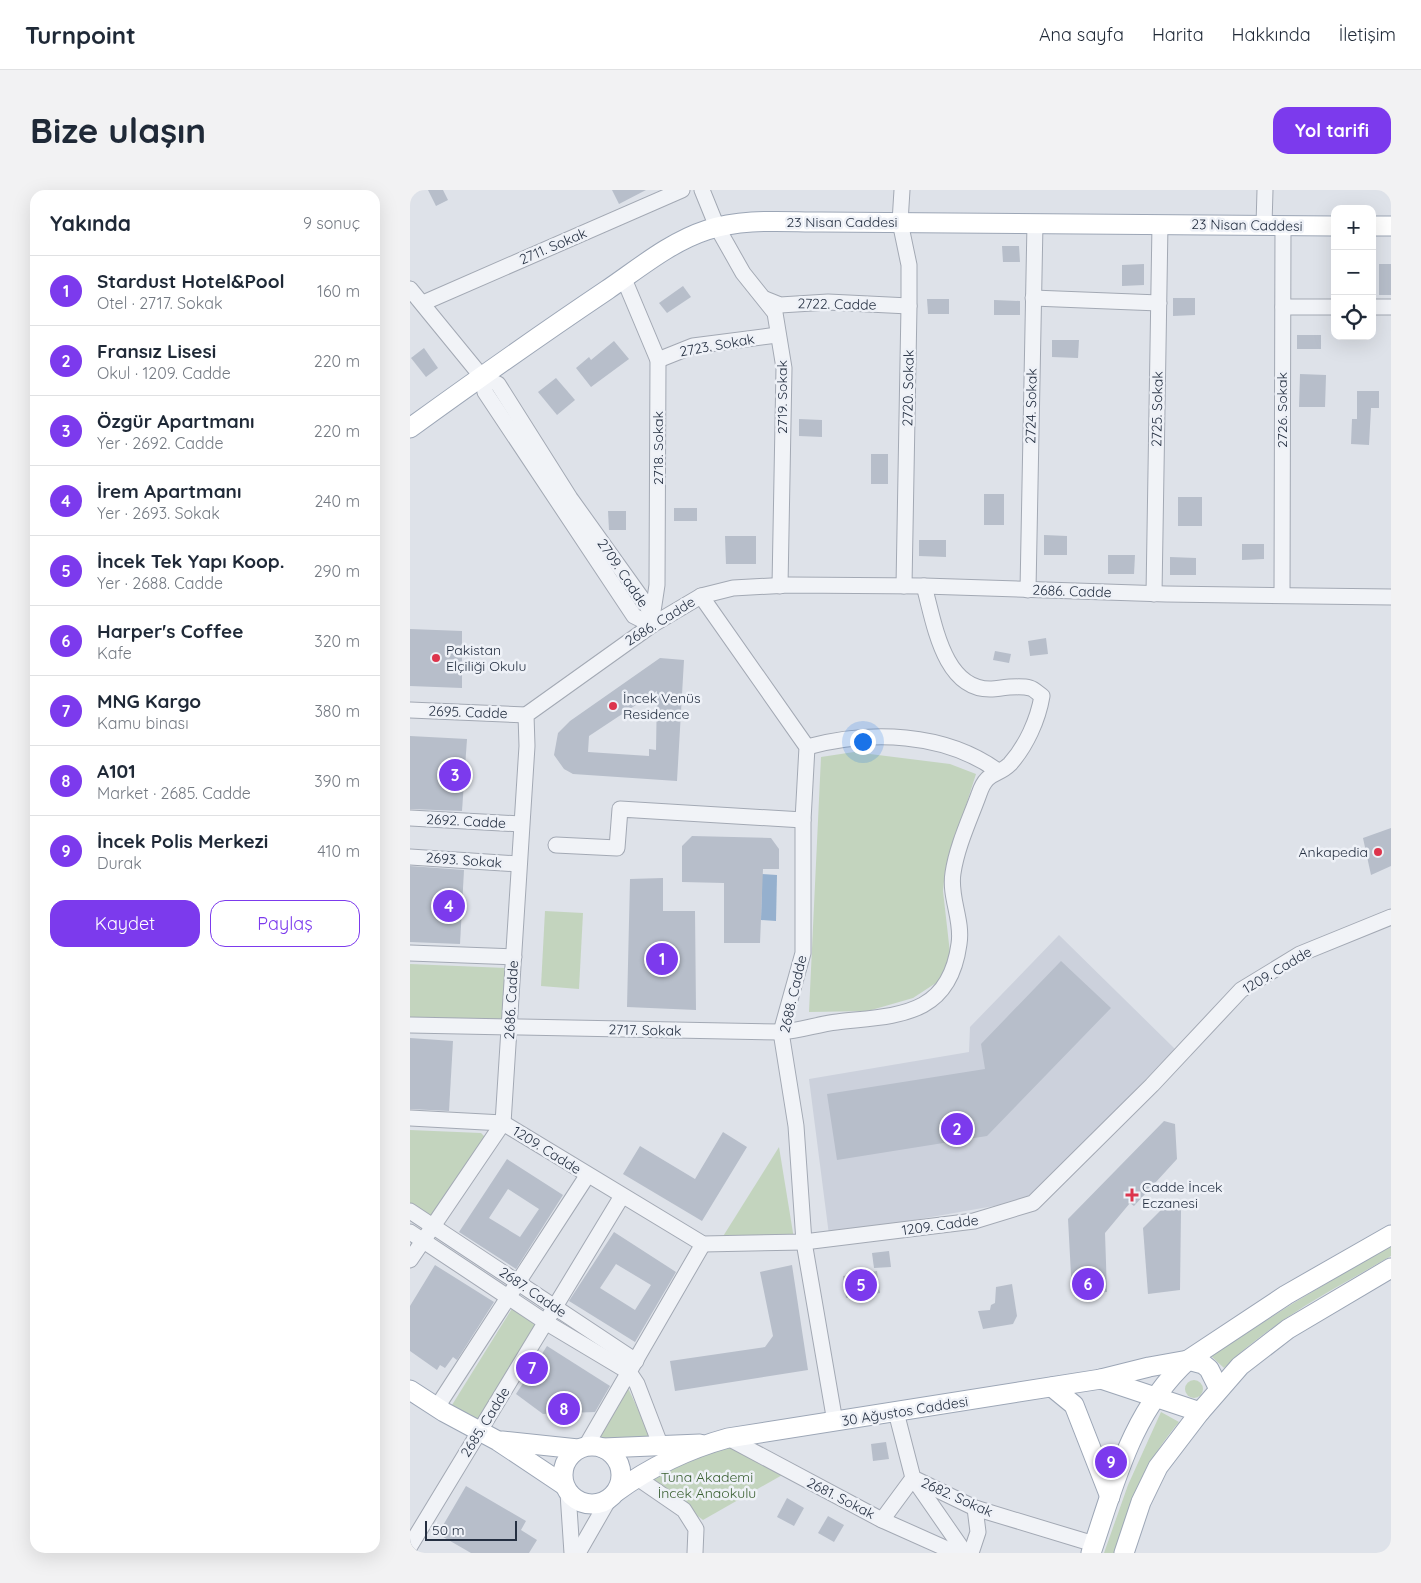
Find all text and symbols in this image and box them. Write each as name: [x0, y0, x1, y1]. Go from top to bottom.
text: Turnpoint: [25, 20, 136, 50]
text: Ana sayfa: [1039, 23, 1124, 46]
text: Harita: [1152, 23, 1204, 46]
text: Hakkında: [1232, 23, 1311, 46]
text: İletişim: [1339, 23, 1396, 46]
button: Yol tarifi: [1273, 107, 1391, 154]
text: Bize ulaşın: [30, 108, 206, 152]
map controls: [1331, 205, 1376, 340]
button: +: [1331, 205, 1376, 250]
text: Yakında: [50, 210, 131, 236]
text: 9 sonuç: [303, 213, 360, 233]
street label: 23 Nisan Caddesi: [786, 213, 898, 231]
street label: 23 Nisan Caddesi: [1191, 215, 1303, 235]
street label: 2711. Sokak: [516, 224, 590, 268]
button: −: [1331, 250, 1376, 295]
text: Stardust Hotel&Pool: [97, 269, 285, 293]
text: 1: [63, 281, 69, 301]
text: 160 m: [317, 281, 360, 301]
text: Otel · 2717. Sokak: [97, 293, 223, 313]
street label: 2722. Cadde: [797, 294, 877, 314]
button: locate: [1331, 295, 1376, 340]
street label: 2723. Sokak: [678, 330, 756, 360]
text: Fransız Lisesi: [97, 339, 216, 363]
street label: 2720. Sokak: [898, 349, 918, 427]
text: 2: [61, 351, 71, 371]
text: 220 m: [314, 351, 360, 371]
street label: 2719. Sokak: [773, 360, 791, 434]
text: Okul · 1209. Cadde: [97, 363, 231, 383]
street label: 2724. Sokak: [1021, 368, 1041, 444]
street label: 2725. Sokak: [1147, 371, 1167, 447]
street label: 2726. Sokak: [1273, 372, 1291, 448]
text: Özgür Apartmanı: [97, 409, 255, 433]
street label: 2718. Sokak: [649, 411, 667, 485]
text: 3: [62, 421, 70, 441]
text: 220 m: [314, 421, 360, 441]
text: Yer · 2692. Cadde: [97, 433, 223, 453]
text: İrem Apartmanı: [97, 479, 241, 503]
text: 4: [61, 491, 71, 511]
text: 240 m: [314, 491, 360, 511]
text: Yer · 2693. Sokak: [97, 503, 220, 523]
street label: 2709. Cadde: [593, 535, 653, 611]
text: İncek Tek Yapı Koop.: [97, 549, 285, 573]
text: 5: [61, 561, 71, 581]
text: 290 m: [314, 561, 360, 581]
text: Yer · 2688. Cadde: [97, 573, 223, 593]
street label: 2686. Cadde: [1032, 581, 1112, 601]
street label: 2686. Cadde: [622, 592, 698, 650]
text: Harper's Coffee: [97, 619, 244, 643]
text: 6: [62, 631, 70, 651]
text: 320 m: [314, 631, 360, 651]
place label: Pakistan Elçiliği Okulu: [446, 641, 526, 675]
text: Kafe: [97, 643, 132, 663]
marker: Pakistan Elçiliği Okulu: [430, 652, 442, 664]
text: MNG Kargo: [97, 689, 201, 713]
place label: İncek Venüs Residence: [623, 689, 701, 723]
marker: İncek Venüs Residence: [607, 700, 619, 712]
text: 7: [62, 701, 70, 721]
text: 380 m: [314, 701, 360, 721]
street label: 2695. Cadde: [428, 702, 508, 722]
text: Kamu binası: [97, 713, 189, 733]
your location: [850, 729, 876, 755]
pin: 3: [439, 756, 471, 794]
text: A101: [97, 759, 136, 783]
text: 8: [62, 771, 70, 791]
text: 390 m: [314, 771, 360, 791]
text: Market · 2685. Cadde: [97, 783, 251, 803]
street label: 2692. Cadde: [426, 810, 506, 832]
text: İncek Polis Merkezi: [97, 829, 268, 853]
text: 9: [61, 841, 71, 861]
text: 410 m: [317, 841, 360, 861]
place label: Ankapedia: [1299, 843, 1368, 861]
marker: Ankapedia: [1372, 846, 1384, 858]
street label: 2693. Sokak: [425, 848, 503, 872]
text: Durak: [97, 853, 142, 873]
pin: 4: [433, 887, 465, 925]
button: Kaydet: [50, 900, 200, 947]
button: Paylaş: [210, 900, 360, 947]
pin: 1: [646, 940, 678, 978]
street label: 1209. Cadde: [1239, 942, 1315, 998]
street label: 2688. Cadde: [775, 953, 811, 1035]
street label: 2686. Cadde: [500, 960, 522, 1040]
street label: 2717. Sokak: [608, 1020, 682, 1040]
pin: 2: [941, 1110, 973, 1148]
street label: 1209. Cadde: [509, 1122, 585, 1178]
place label: Cadde İncek Eczanesi: [1142, 1178, 1223, 1212]
marker: Cadde İncek Eczanesi: [1126, 1189, 1138, 1201]
street label: 1209. Cadde: [900, 1211, 980, 1239]
street label: 2687. Cadde: [496, 1263, 570, 1321]
pin: 6: [1072, 1265, 1104, 1303]
pin: 5: [845, 1266, 877, 1304]
pin: 7: [516, 1349, 548, 1387]
street label: 2685. Cadde: [456, 1384, 514, 1460]
pin: 8: [548, 1390, 580, 1428]
street label: 30 Ağustos Caddesi: [841, 1392, 969, 1430]
pin: 9: [1095, 1443, 1127, 1481]
park label: Tuna Akademi İncek Anaokulu: [658, 1468, 756, 1502]
street label: 2681. Sokak: [804, 1473, 878, 1523]
street label: 2682. Sokak: [918, 1473, 996, 1521]
scale bar: [425, 1518, 518, 1541]
text: 50 m: [432, 1521, 465, 1539]

